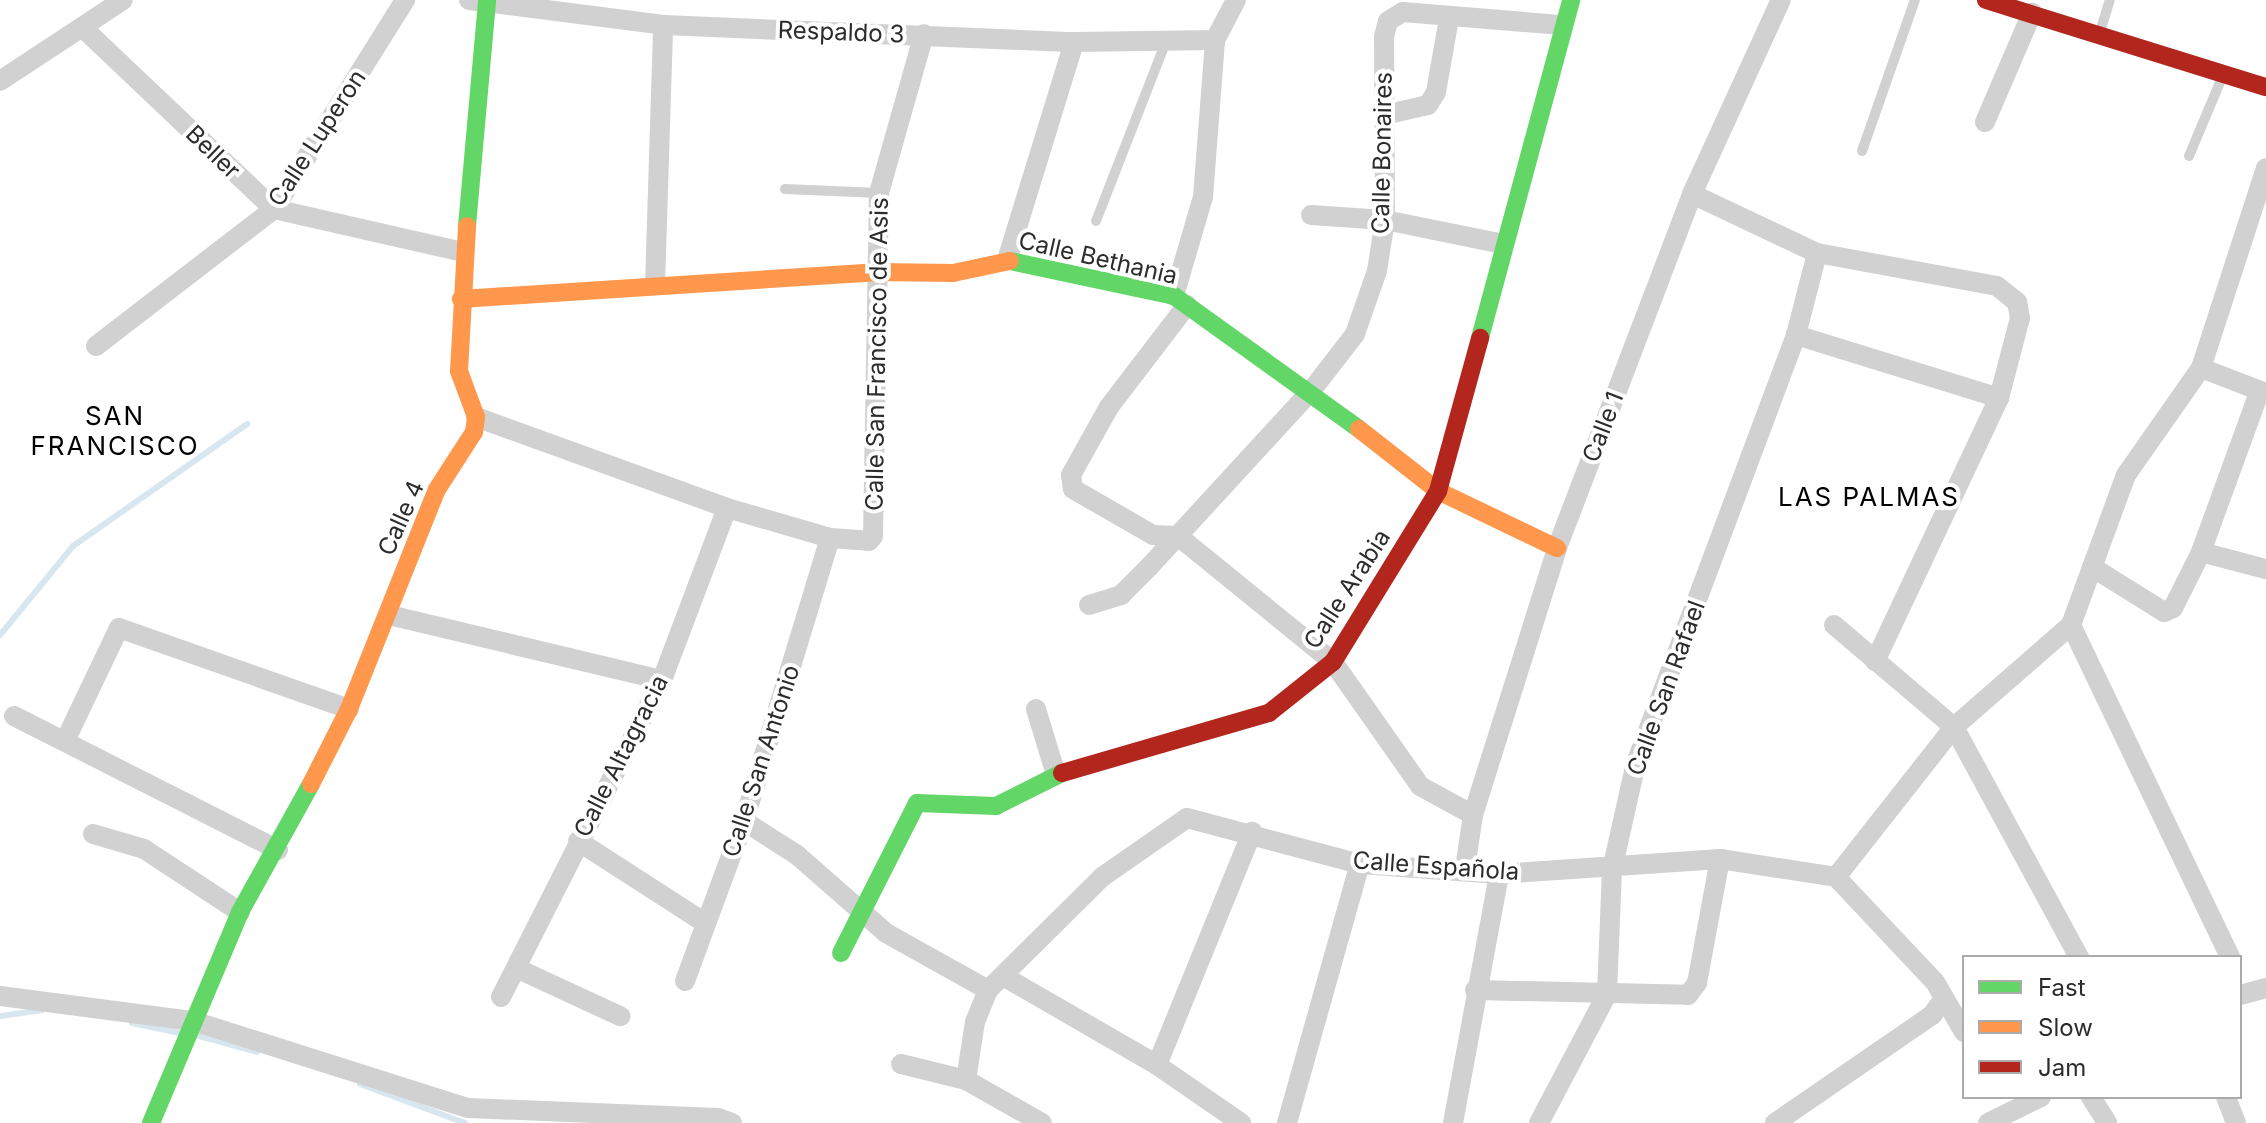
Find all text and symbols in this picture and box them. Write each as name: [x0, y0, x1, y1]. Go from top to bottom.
street label: Respaldo 3: [777, 15, 905, 49]
street label: Calle Luperon: [262, 64, 372, 212]
street label: Calle Bonaires: [1366, 72, 1398, 234]
street label: Beller: [180, 119, 246, 185]
street label: Calle San Francisco de Asis: [860, 197, 894, 511]
street label: Calle Bethania: [1016, 226, 1180, 290]
street label: Calle 1: [1576, 388, 1630, 466]
district label: SAN FRANCISCO: [30, 400, 200, 462]
street label: Calle 4: [372, 476, 430, 560]
district label: LAS PALMAS: [1778, 481, 1960, 513]
street label: Calle Arabia: [1298, 524, 1396, 654]
street label: Calle San Rafael: [1621, 597, 1711, 779]
street label: Calle San Antonio: [716, 661, 806, 861]
street label: Calle Altagracia: [568, 670, 674, 842]
street label: Calle Española: [1352, 846, 1520, 886]
legend: [1962, 955, 2242, 1099]
text: Fast: [2038, 973, 2086, 1002]
text: Slow: [2038, 1013, 2093, 1042]
text: Jam: [2038, 1053, 2086, 1082]

